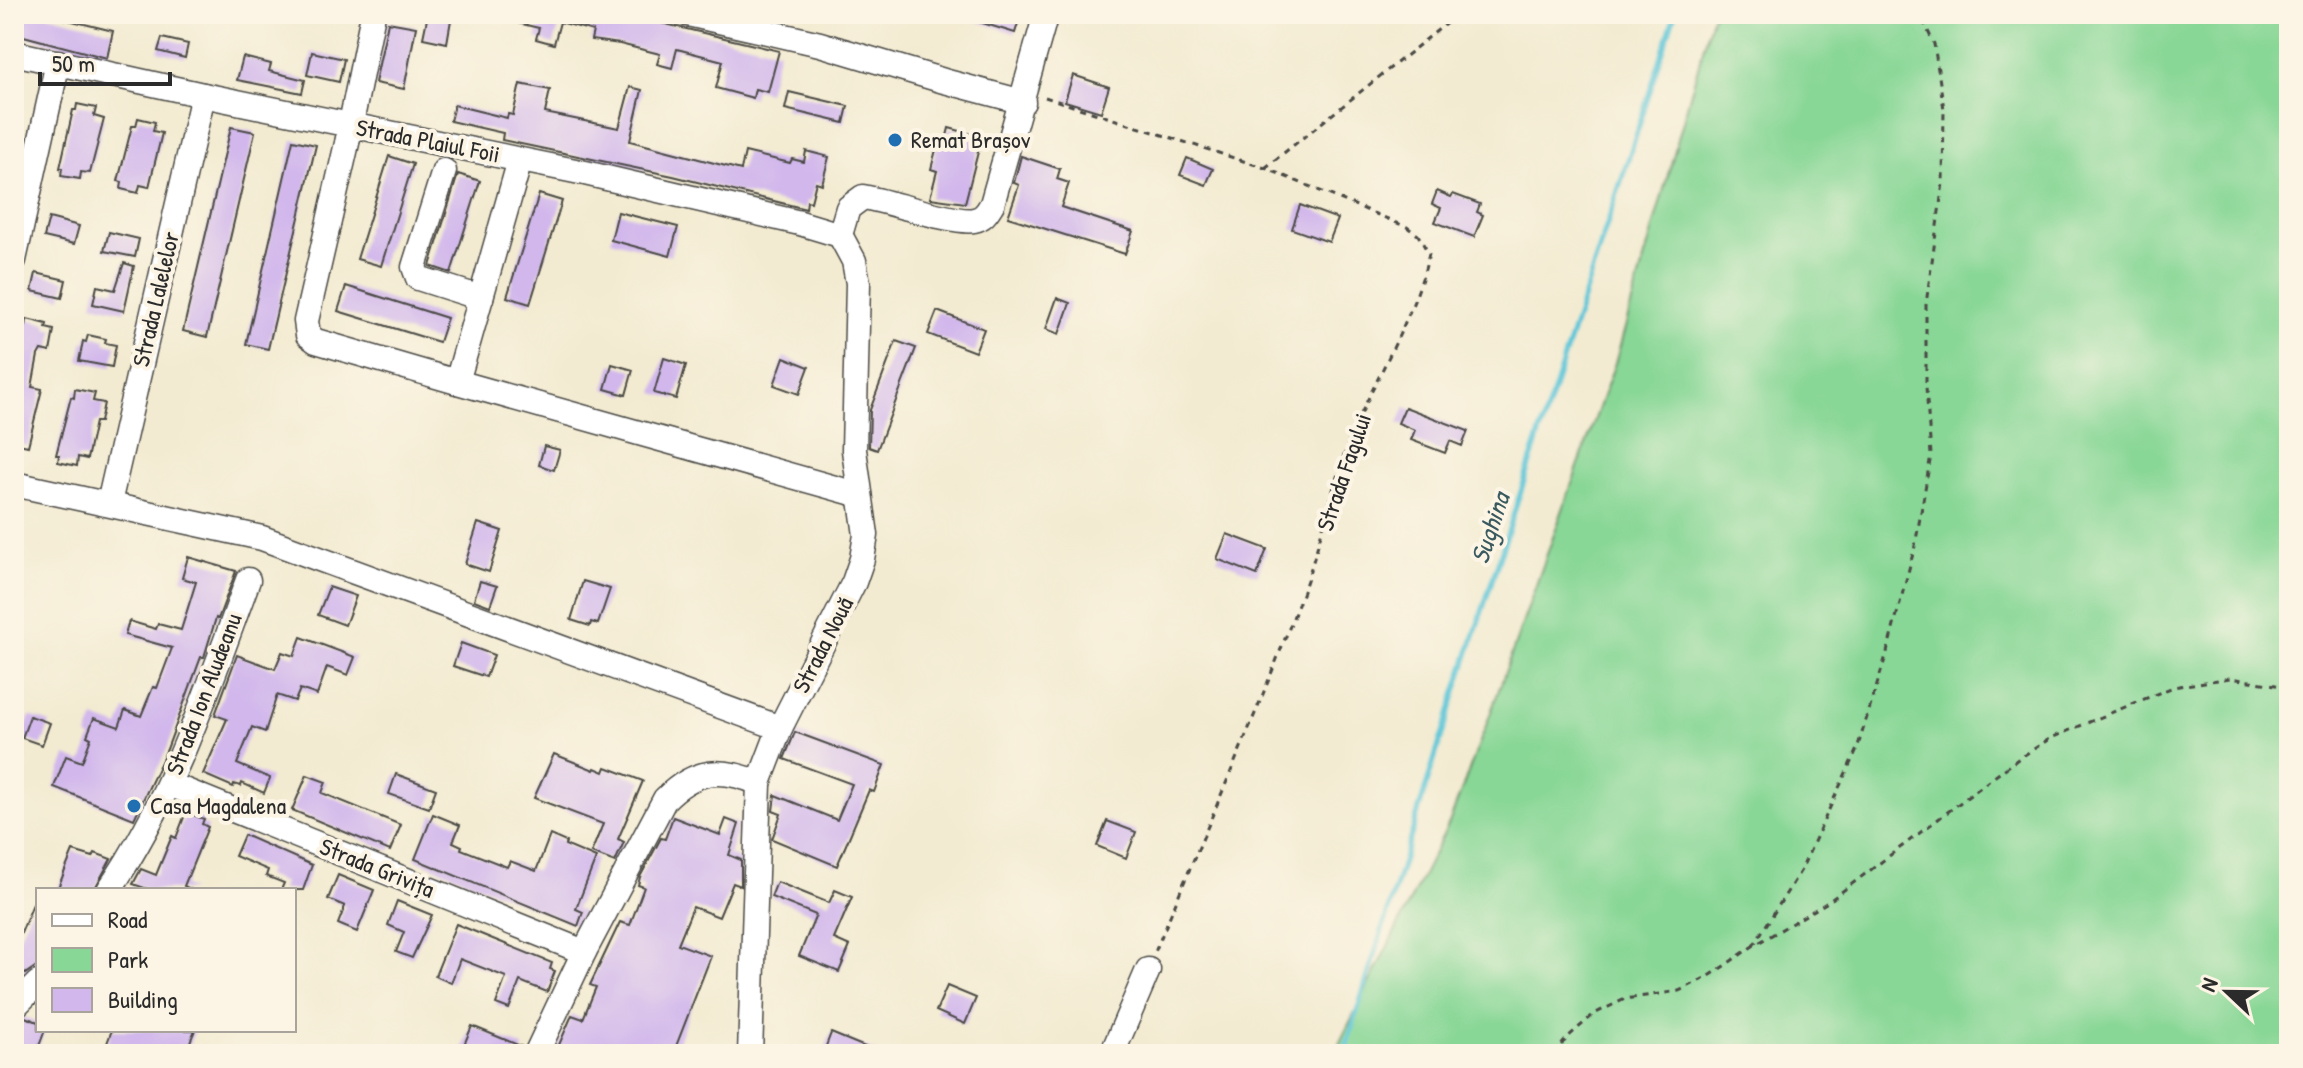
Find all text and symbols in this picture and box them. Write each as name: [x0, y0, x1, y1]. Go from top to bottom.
scale bar: [40, 36, 170, 86]
text: 50 m: [52, 47, 95, 79]
street label: Strada Plaiul Foii: [354, 110, 503, 170]
place label: Remat Brașov: [911, 123, 1031, 155]
marker: Remat Brașov: [886, 131, 904, 149]
street label: Strada Lalelelor: [124, 228, 186, 369]
street label: Strada Fagului: [1308, 409, 1378, 535]
water label: Sughina: [1462, 485, 1519, 568]
street label: Strada Nouă: [784, 591, 860, 698]
street label: Strada Ion Aludeanu: [158, 608, 249, 779]
place label: Casa Magdalena: [150, 789, 286, 821]
marker: Casa Magdalena: [125, 797, 143, 815]
street label: Strada Grivița: [315, 830, 439, 905]
legend: [36, 888, 296, 1032]
text: Road: [108, 903, 147, 935]
text: Park: [108, 943, 148, 975]
north arrow: [2187, 952, 2267, 1032]
text: N: [2192, 973, 2225, 996]
text: Building: [108, 983, 178, 1015]

